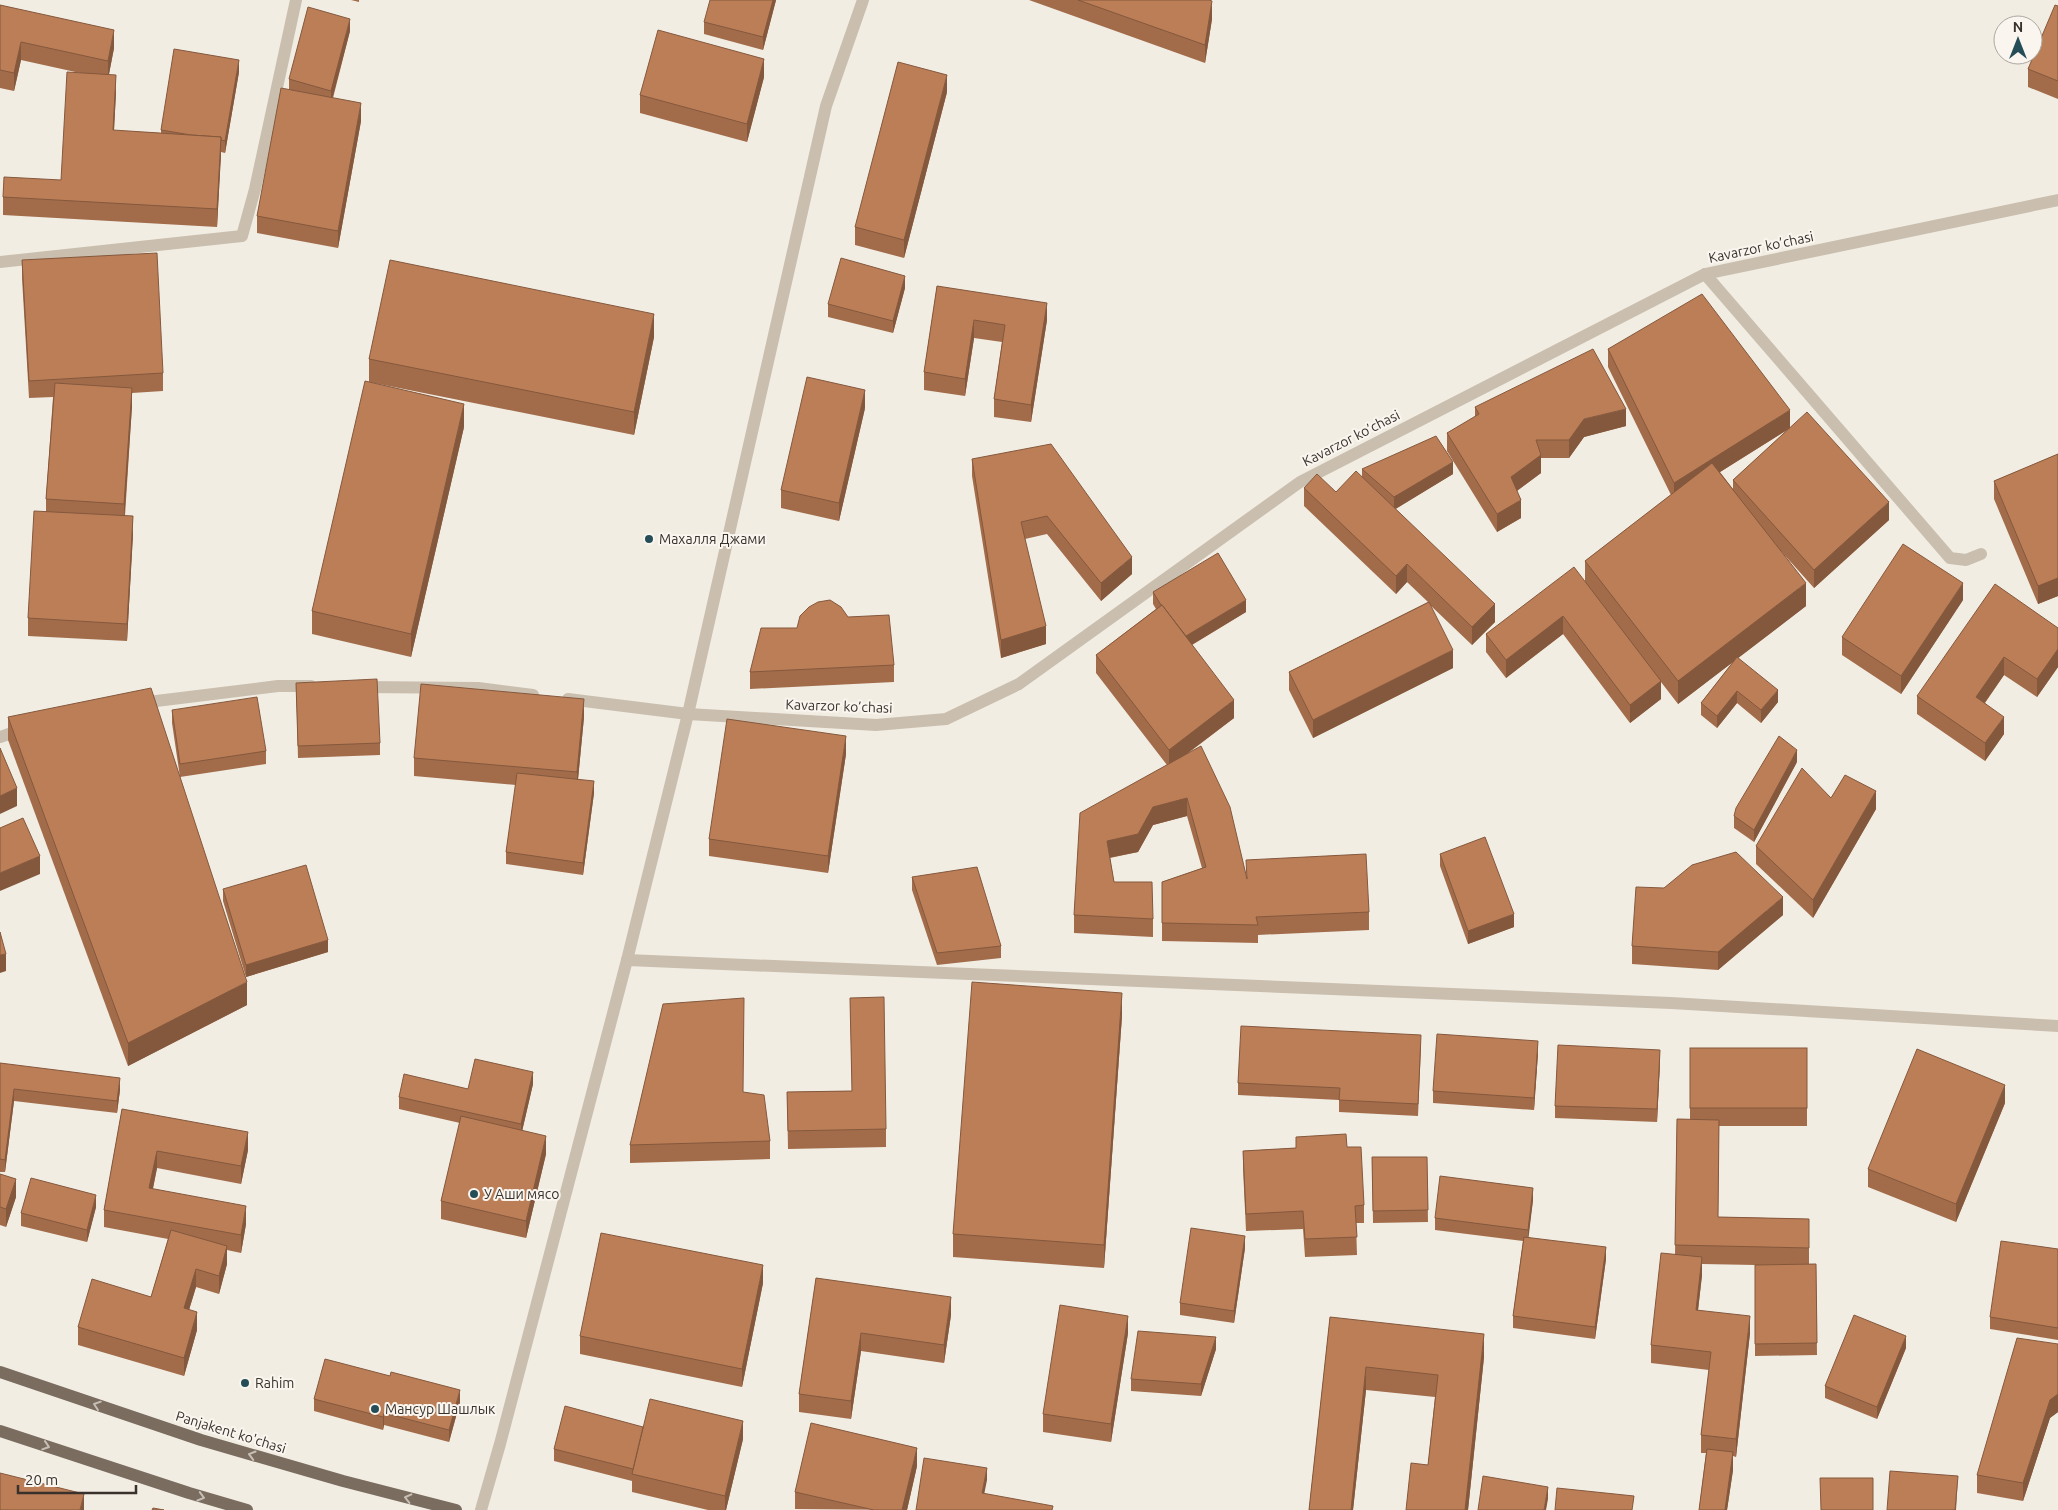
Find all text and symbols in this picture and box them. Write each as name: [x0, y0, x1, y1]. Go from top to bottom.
north arrow: [1993, 15, 2043, 65]
text: N: [2013, 19, 2023, 35]
street label: Kavarzor ko’chasi: [1707, 228, 1815, 266]
street label: Kavarzor ko’chasi: [1300, 407, 1402, 469]
place label: Махалля Джами: [659, 531, 766, 547]
marker: Махалля Джами: [643, 533, 655, 545]
street label: Kavarzor ko’chasi: [785, 696, 893, 716]
place label: У Аши мясо: [484, 1186, 559, 1202]
marker: У Аши мясо: [468, 1188, 480, 1200]
place label: Rahim: [255, 1375, 294, 1391]
marker: Rahim: [239, 1377, 251, 1389]
one-way arrow: [93, 1401, 102, 1411]
place label: Мансур Шашлык: [385, 1401, 495, 1417]
marker: Мансур Шашлык: [369, 1403, 381, 1415]
street label: Panjakent ko'chasi: [174, 1408, 288, 1456]
one-way arrow: [42, 1440, 50, 1450]
one-way arrow: [248, 1450, 256, 1460]
scale bar: [18, 1462, 135, 1494]
text: 20 m: [25, 1471, 58, 1488]
one-way arrow: [196, 1491, 204, 1501]
one-way arrow: [404, 1493, 413, 1504]

